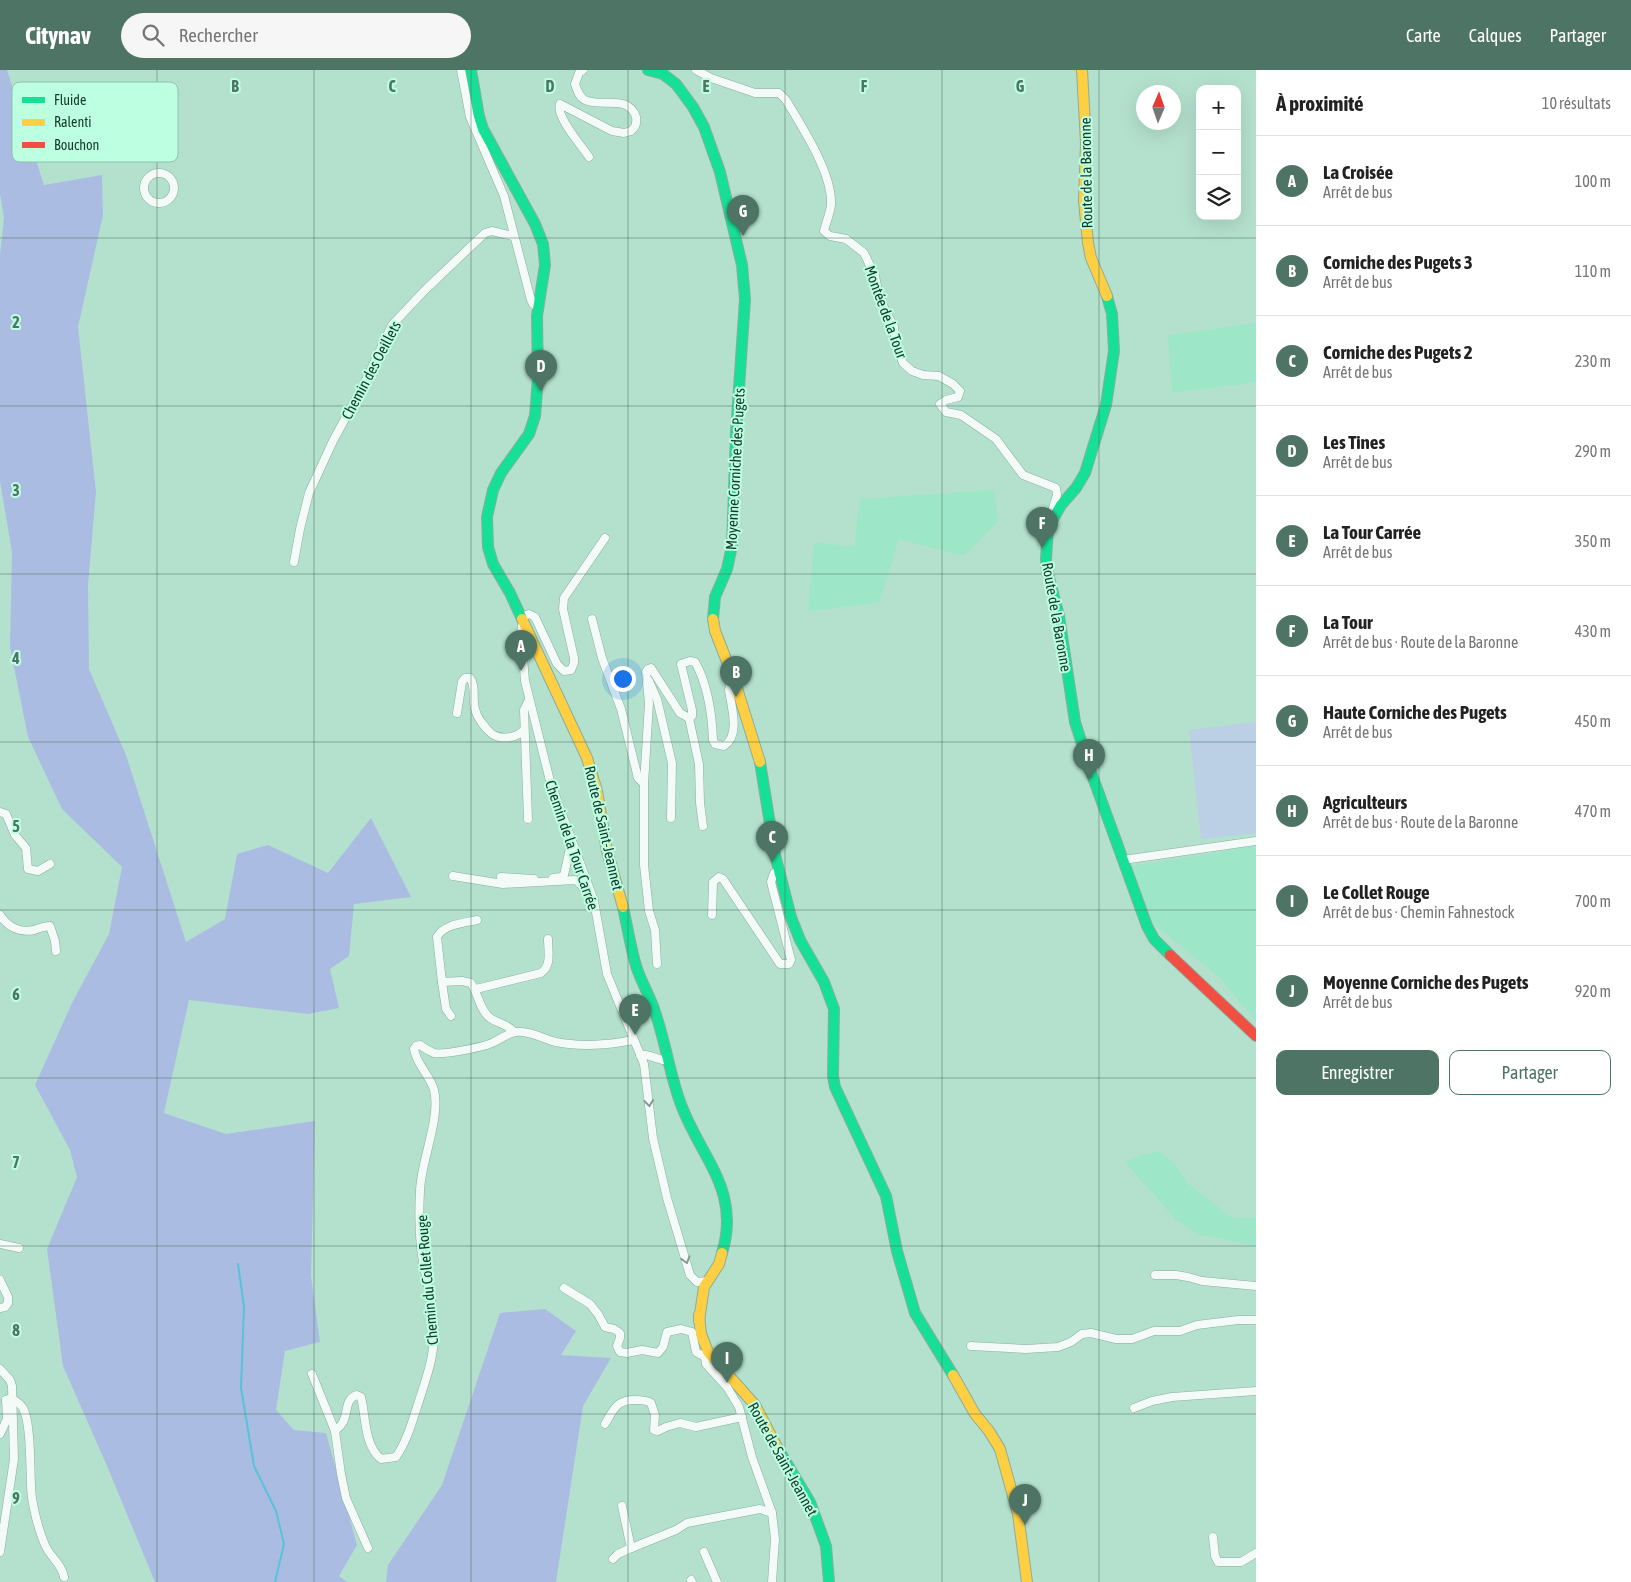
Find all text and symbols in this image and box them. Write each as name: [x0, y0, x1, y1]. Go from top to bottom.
search box: [121, 13, 471, 58]
icon: search: [139, 21, 167, 49]
text: Citynav: [25, 22, 91, 49]
text: Rechercher: [179, 24, 258, 46]
text: Carte: [1406, 25, 1441, 46]
text: Calques: [1469, 25, 1522, 46]
text: Partager: [1550, 25, 1606, 46]
text: B: [231, 77, 239, 95]
text: C: [388, 77, 396, 95]
text: D: [546, 77, 555, 95]
text: E: [703, 77, 710, 95]
text: F: [861, 77, 868, 95]
text: G: [1016, 77, 1025, 95]
legend: [12, 82, 178, 162]
north arrow: [1136, 85, 1181, 130]
map controls: [1196, 85, 1241, 220]
button: +: [1196, 85, 1241, 130]
text: À proximité: [1276, 91, 1364, 115]
text: Fluide: [54, 92, 86, 108]
text: 10 résultats: [1542, 94, 1611, 112]
text: Ralenti: [54, 114, 91, 130]
street label: Route de la Baronne: [1077, 117, 1095, 229]
button: −: [1196, 130, 1241, 175]
text: Bouchon: [54, 137, 99, 153]
text: La Croisée: [1323, 161, 1393, 183]
text: A: [1288, 172, 1296, 190]
text: 100 m: [1575, 172, 1611, 190]
button: layers: [1196, 175, 1241, 220]
text: Arrêt de bus: [1323, 183, 1392, 201]
pin: G: [727, 195, 759, 236]
text: Corniche des Pugets 3: [1323, 251, 1473, 273]
text: B: [1288, 262, 1296, 280]
text: 110 m: [1575, 262, 1611, 280]
street label: Montée de la Tour: [861, 263, 911, 361]
text: Arrêt de bus: [1323, 273, 1392, 291]
text: 2: [12, 313, 20, 331]
street label: Chemin des Oeillets: [338, 318, 404, 422]
text: Corniche des Pugets 2: [1323, 341, 1473, 363]
pin: D: [525, 350, 557, 391]
text: C: [1288, 352, 1296, 370]
text: 230 m: [1575, 352, 1611, 370]
text: Arrêt de bus: [1323, 363, 1392, 381]
street label: Moyenne Corniche des Pugets: [722, 388, 748, 550]
text: Les Tines: [1323, 431, 1385, 453]
text: D: [1288, 442, 1296, 460]
text: 290 m: [1575, 442, 1611, 460]
text: Arrêt de bus: [1323, 453, 1392, 471]
text: 3: [12, 481, 20, 499]
pin: F: [1026, 507, 1058, 548]
text: La Tour Carrée: [1323, 521, 1421, 543]
text: E: [1289, 532, 1295, 550]
text: 350 m: [1575, 532, 1611, 550]
text: Arrêt de bus: [1323, 543, 1392, 561]
street label: Route de la Baronne: [1039, 561, 1075, 673]
text: La Tour: [1323, 611, 1373, 633]
text: F: [1289, 622, 1295, 640]
text: 430 m: [1575, 622, 1611, 640]
pin: A: [505, 630, 537, 671]
text: Arrêt de bus · Route de la Baronne: [1323, 633, 1518, 651]
text: 4: [11, 649, 20, 667]
pin: B: [720, 656, 752, 697]
your location: [610, 666, 636, 692]
text: Haute Corniche des Pugets: [1323, 701, 1507, 723]
text: G: [1288, 712, 1296, 730]
text: 450 m: [1575, 712, 1611, 730]
text: Arrêt de bus: [1323, 723, 1392, 741]
pin: H: [1073, 739, 1105, 780]
street label: Route de Saint-Jeannet: [581, 764, 627, 892]
street label: Chemin de la Tour Carrée: [542, 778, 602, 912]
text: Agriculteurs: [1323, 791, 1407, 813]
text: H: [1287, 802, 1297, 820]
text: 470 m: [1575, 802, 1611, 820]
text: Arrêt de bus · Route de la Baronne: [1323, 813, 1518, 831]
text: 5: [12, 817, 20, 835]
pin: C: [756, 821, 788, 862]
text: Le Collet Rouge: [1323, 881, 1430, 903]
text: I: [1290, 892, 1294, 910]
text: 700 m: [1575, 892, 1611, 910]
text: Arrêt de bus · Chemin Fahnestock: [1323, 903, 1514, 921]
text: Moyenne Corniche des Pugets: [1323, 971, 1529, 993]
text: J: [1289, 982, 1295, 1000]
text: 920 m: [1575, 982, 1611, 1000]
text: 6: [12, 985, 20, 1003]
text: Arrêt de bus: [1323, 993, 1392, 1011]
pin: E: [619, 994, 651, 1035]
button: Enregistrer: [1276, 1050, 1439, 1095]
button: Partager: [1449, 1050, 1611, 1095]
one-way arrow: [643, 1099, 654, 1107]
text: 7: [12, 1153, 20, 1171]
street label: Chemin du Collet Rouge: [413, 1214, 441, 1346]
one-way arrow: [680, 1256, 691, 1265]
text: 8: [12, 1321, 20, 1339]
pin: I: [711, 1342, 743, 1383]
street label: Route de Saint-Jeannet: [745, 1399, 821, 1519]
pin: J: [1009, 1484, 1041, 1525]
text: 9: [12, 1489, 20, 1507]

